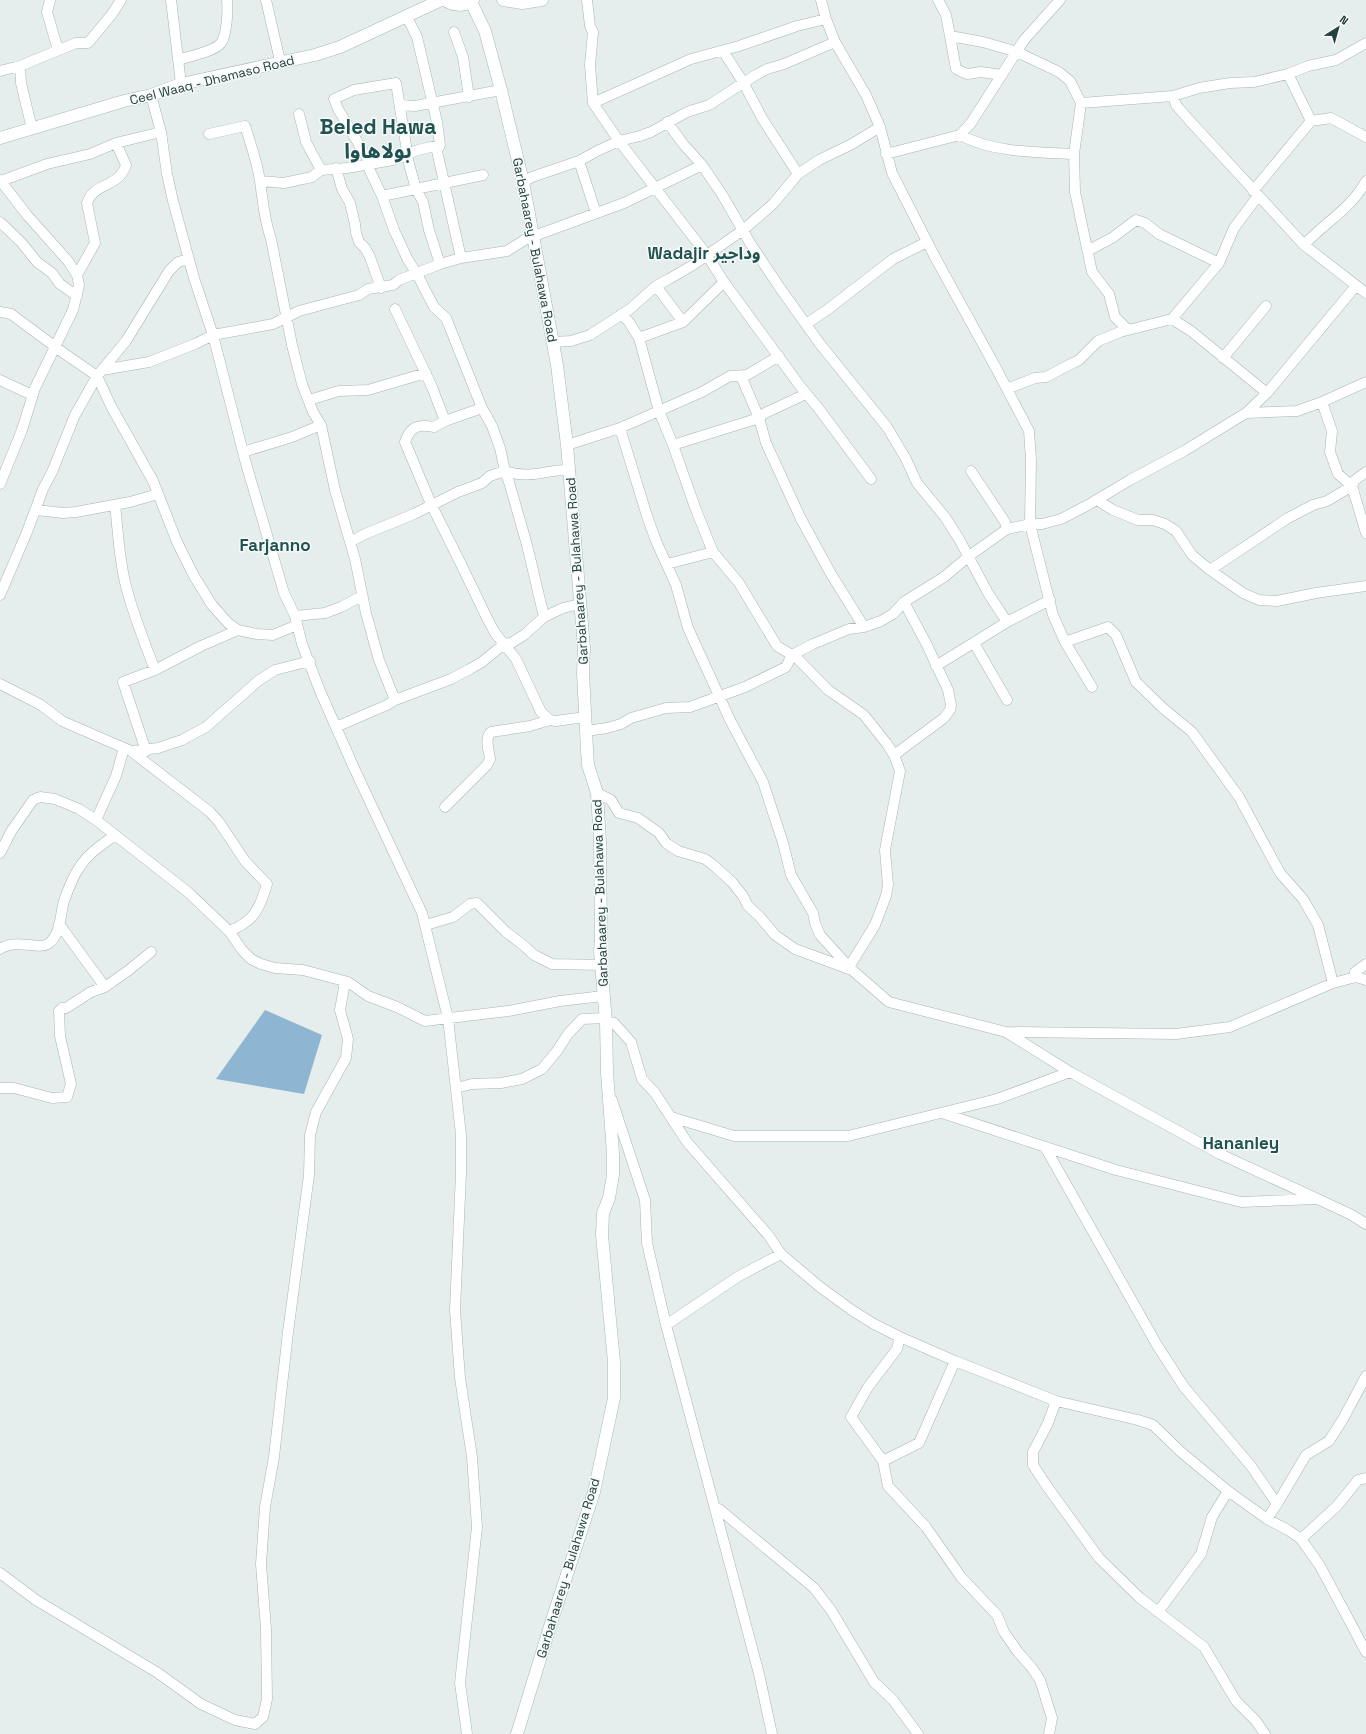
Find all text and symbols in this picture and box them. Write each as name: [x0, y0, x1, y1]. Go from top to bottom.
north arrow: [1318, 8, 1358, 48]
text: N: [1337, 12, 1351, 28]
street label: Ceel Waaq - Dhamaso Road: [128, 51, 296, 109]
district label: Beled Hawa بولاهاوا: [320, 113, 436, 164]
street label: Garbahaarey - Bulahawa Road: [509, 156, 561, 344]
district label: Wadajir وداجير: [648, 242, 760, 264]
street label: Garbahaarey - Bulahawa Road: [562, 477, 592, 665]
district label: Farjanno: [239, 534, 311, 556]
street label: Garbahaarey - Bulahawa Road: [588, 799, 612, 987]
district label: Hananley: [1203, 1132, 1279, 1154]
street label: Garbahaarey - Bulahawa Road: [532, 1476, 604, 1660]

